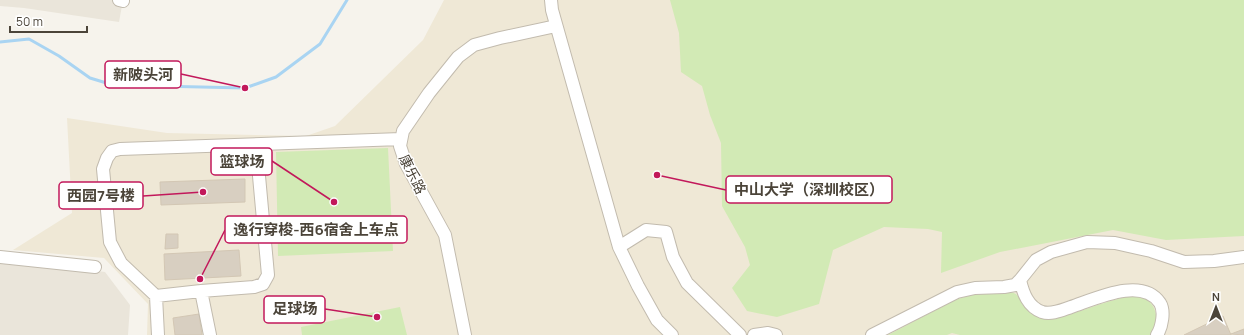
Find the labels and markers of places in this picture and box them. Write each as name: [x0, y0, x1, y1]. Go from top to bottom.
callout: 新陂头河: [105, 61, 181, 88]
callout: 篮球场: [211, 148, 272, 175]
callout: 中山大学（深圳校区）: [726, 176, 892, 203]
callout: 西园7号楼: [59, 182, 143, 209]
callout: 逸行穿梭-西6宿舍上车点: [225, 216, 407, 243]
callout: 足球场: [264, 296, 325, 323]

